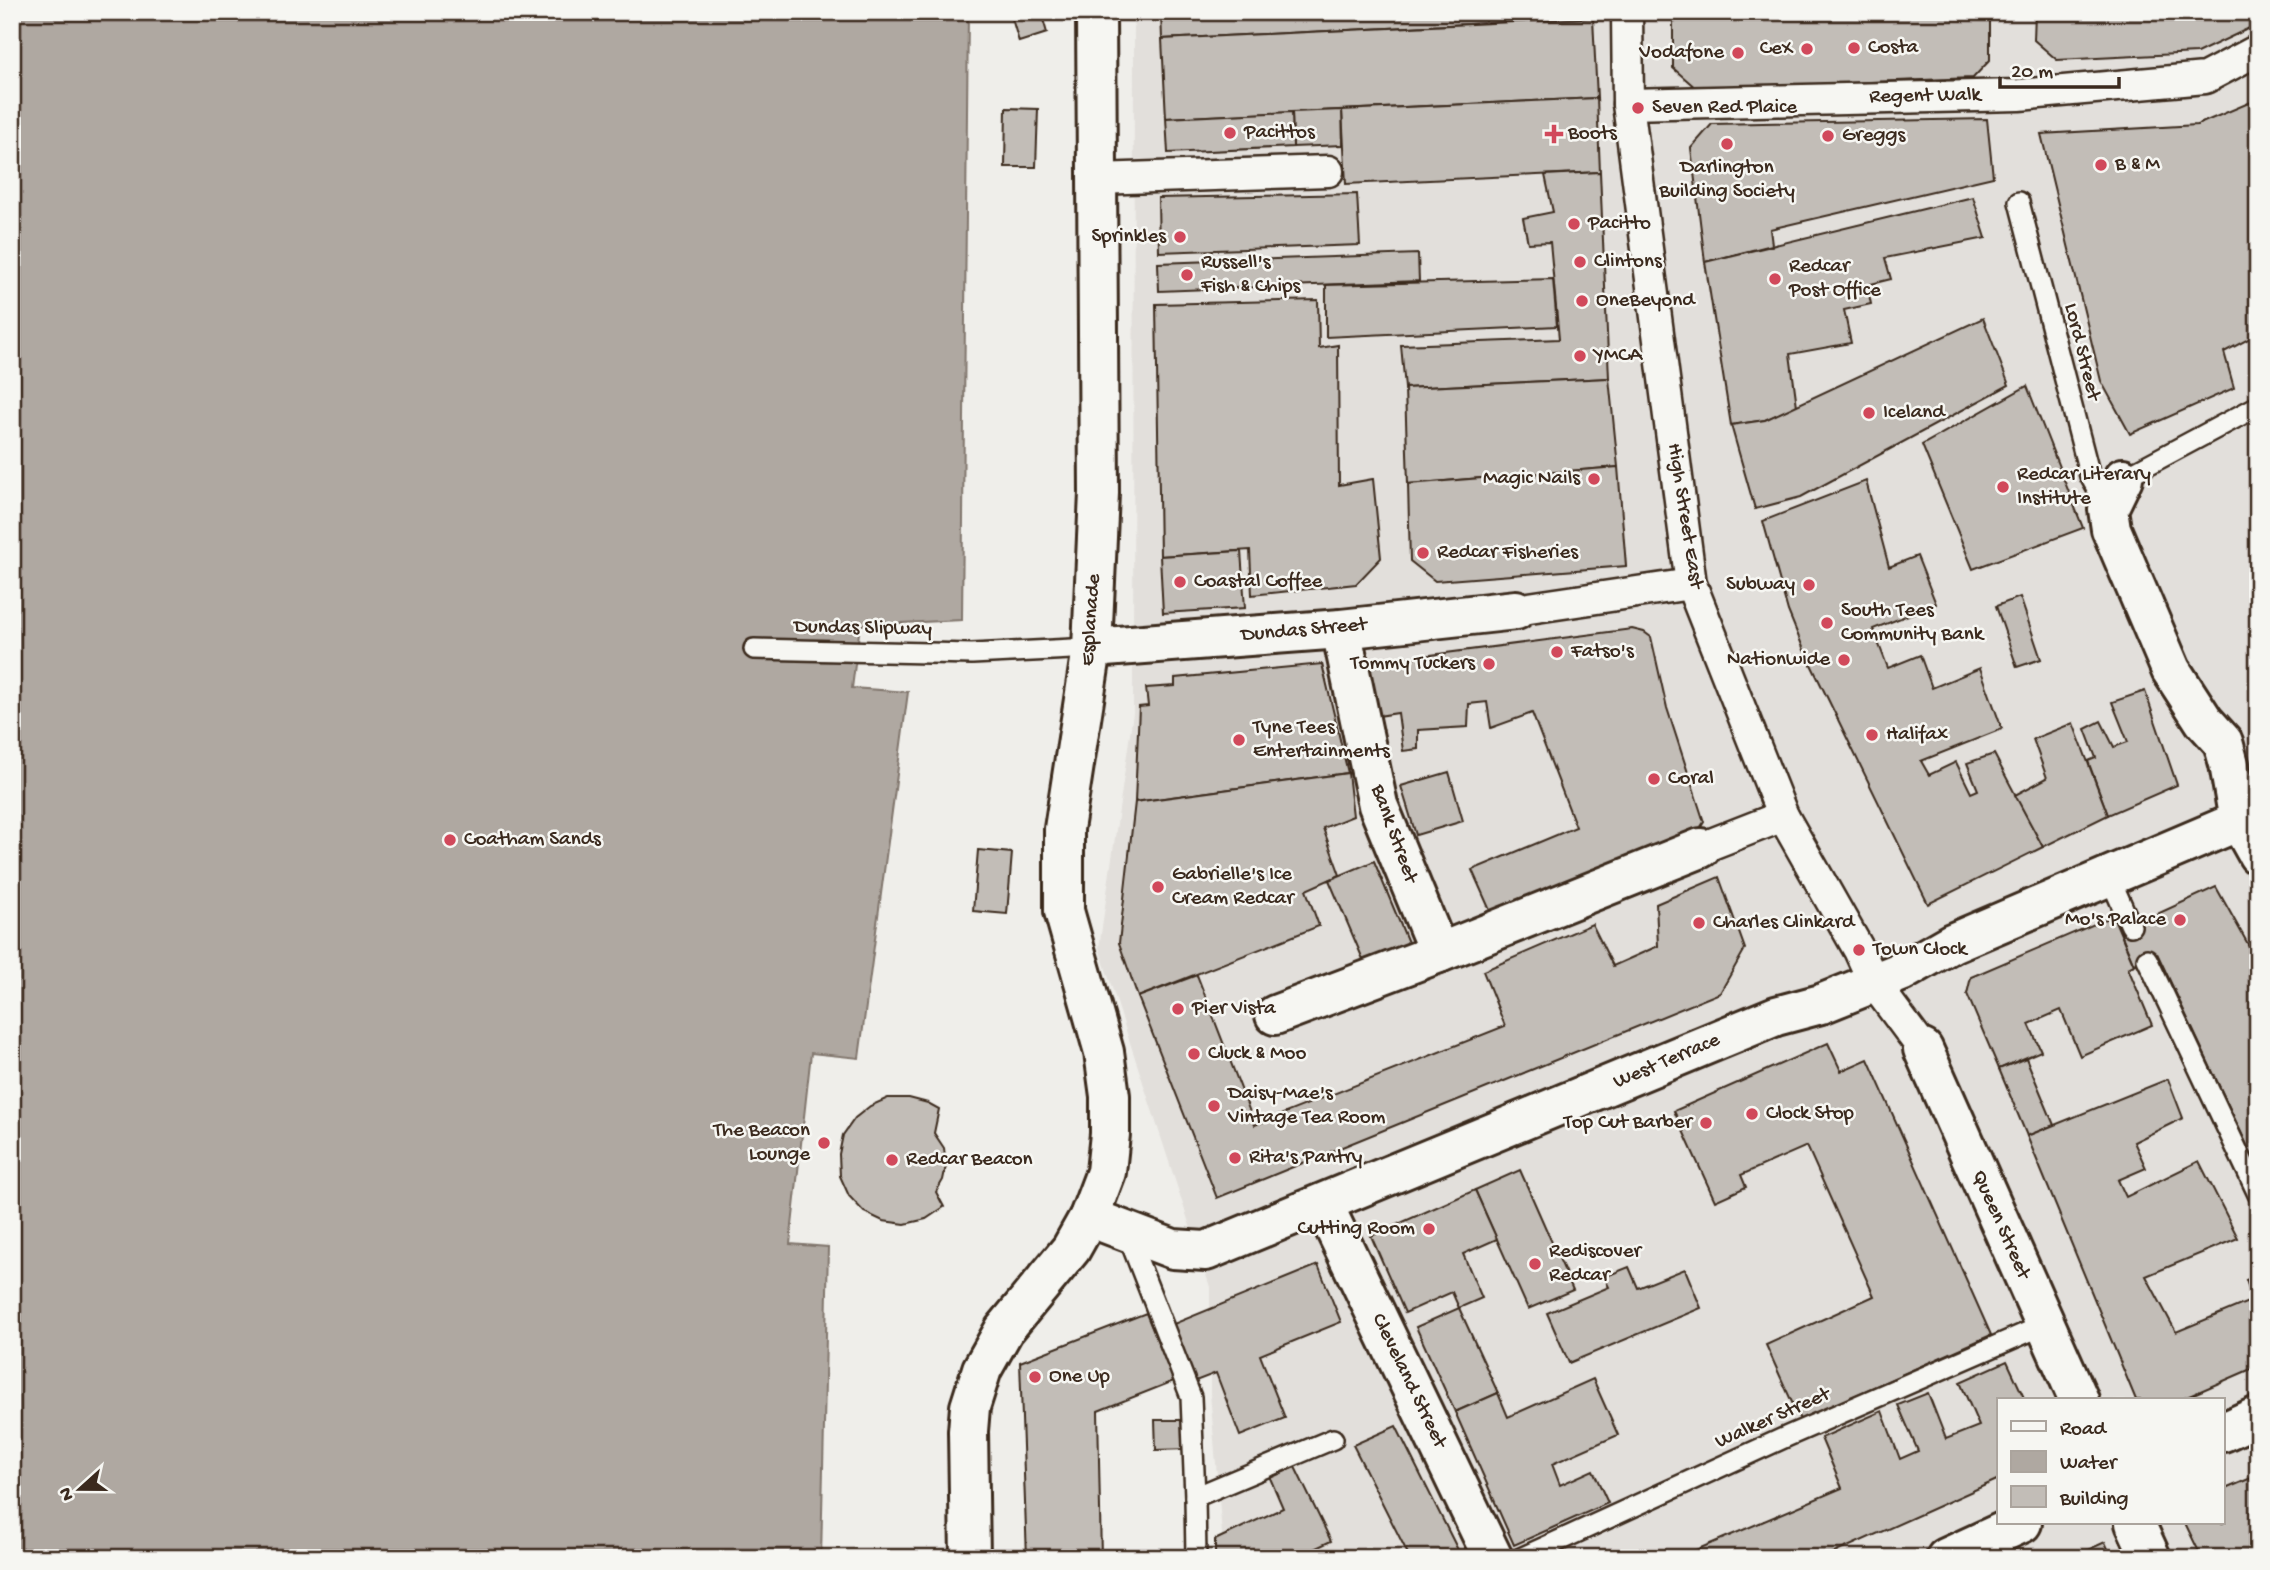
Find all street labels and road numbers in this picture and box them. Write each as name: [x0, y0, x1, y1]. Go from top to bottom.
street label: Regent Walk: [1869, 83, 1984, 110]
street label: Lord Street: [2057, 301, 2106, 406]
street label: High Street East: [1660, 442, 1708, 593]
street label: Esplanade: [1076, 572, 1108, 667]
street label: Dundas Street: [1238, 613, 1370, 649]
street label: Dundas Slipway: [792, 615, 932, 643]
street label: Bank Street: [1363, 781, 1423, 889]
street label: West Terrace: [1610, 1028, 1725, 1096]
street label: Queen Street: [1965, 1167, 2036, 1286]
street label: Cleveland Street: [1365, 1310, 1452, 1454]
street label: Walker Street: [1712, 1382, 1836, 1455]

